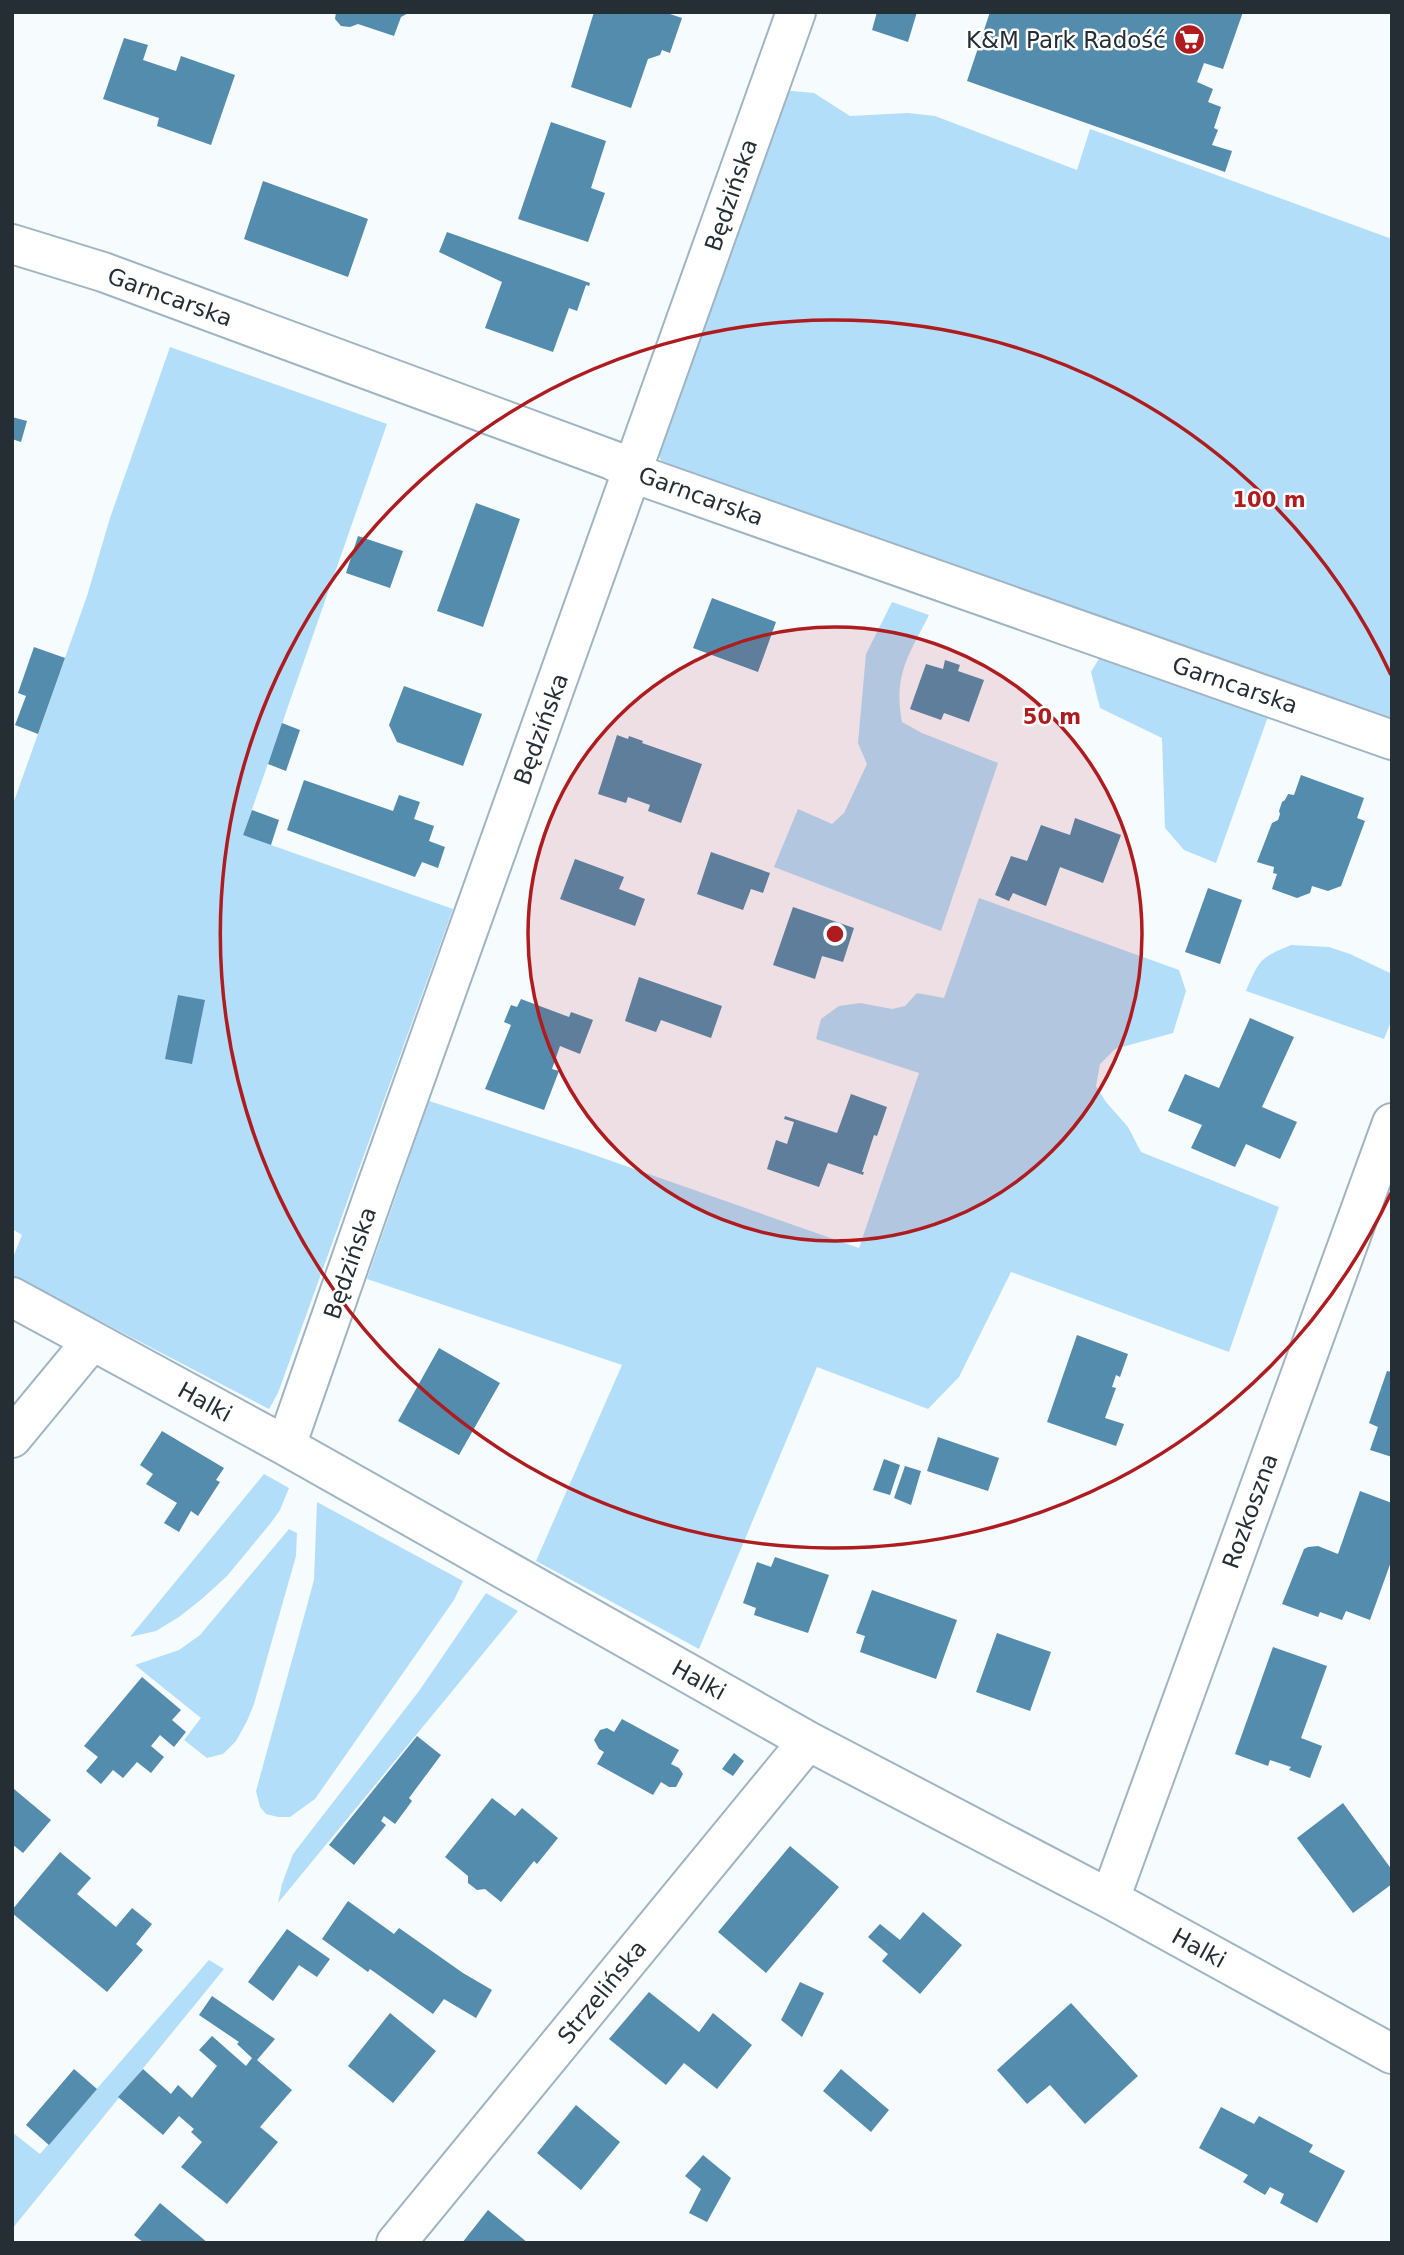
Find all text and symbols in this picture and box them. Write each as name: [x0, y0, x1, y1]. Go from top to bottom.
supermarket icon: K&M Park Radość: [1172, 23, 1206, 57]
place label: K&M Park Radość: [966, 27, 1166, 53]
street label: Będzińska: [700, 136, 762, 254]
street label: Garncarska: [104, 262, 236, 332]
street label: Garncarska: [635, 461, 767, 531]
text: 100 m: [1232, 488, 1306, 512]
street label: Garncarska: [1169, 651, 1301, 719]
street label: Będzińska: [509, 670, 573, 788]
text: 50 m: [1023, 705, 1081, 729]
centre of rings: [823, 922, 847, 946]
street label: Będzińska: [319, 1204, 381, 1322]
street label: Halki: [174, 1377, 236, 1427]
street label: Rozkoszna: [1217, 1450, 1283, 1572]
street label: Halki: [668, 1655, 730, 1705]
street label: Halki: [1168, 1923, 1230, 1973]
street label: Strzelińska: [552, 1935, 652, 2049]

